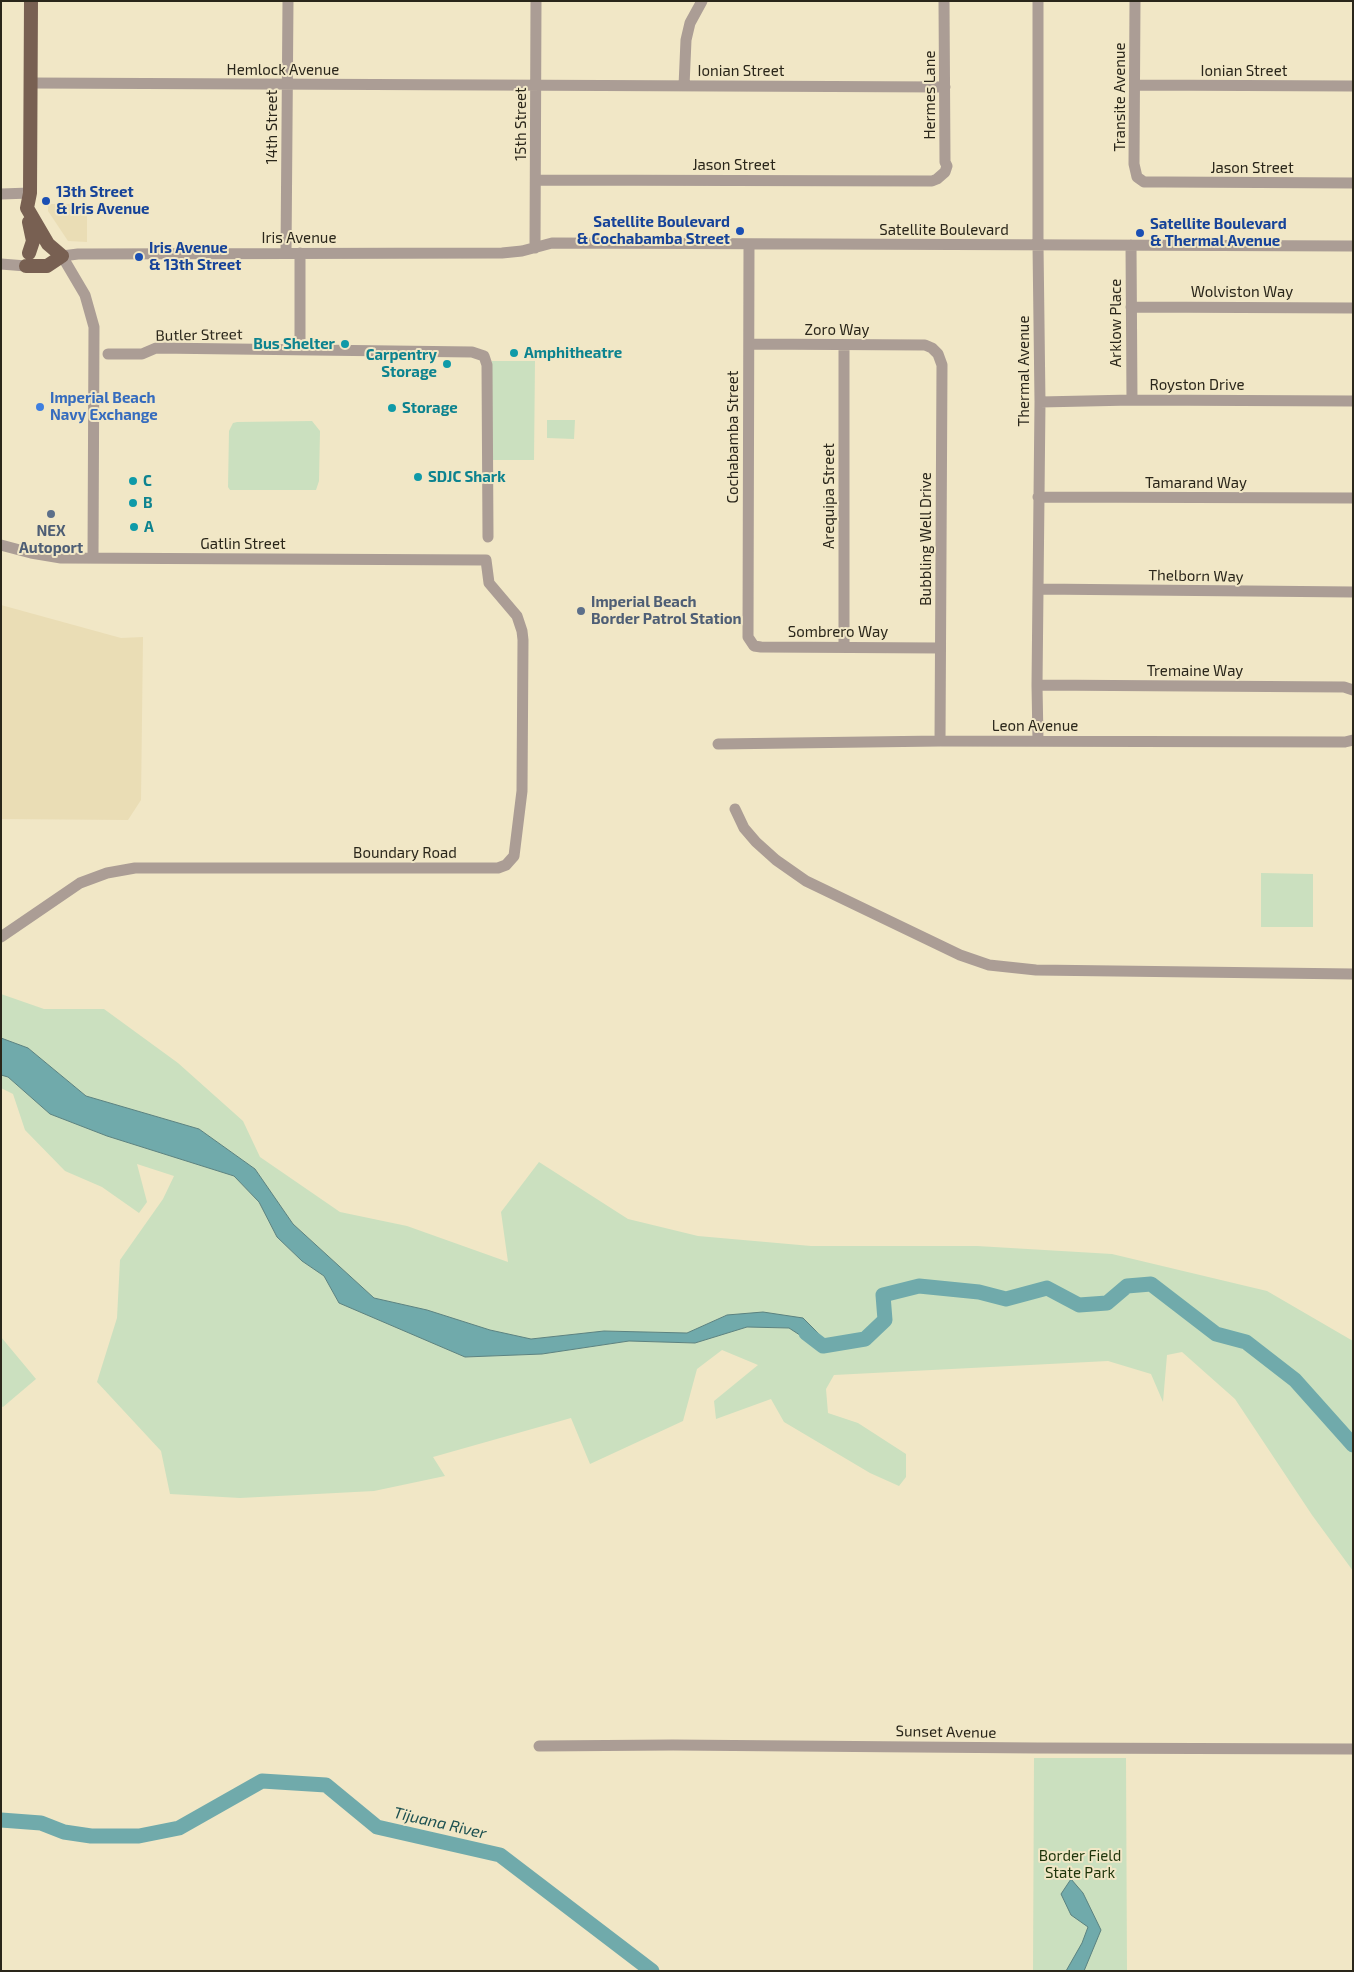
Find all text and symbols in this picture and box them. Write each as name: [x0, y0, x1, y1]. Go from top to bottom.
street label: Transite Avenue: [1111, 42, 1129, 152]
street label: Hermes Lane: [921, 51, 939, 139]
street label: Hemlock Avenue: [227, 61, 339, 79]
street label: Ionian Street: [698, 62, 784, 80]
street label: Ionian Street: [1201, 62, 1287, 80]
street label: 15th Street: [512, 87, 530, 161]
street label: 14th Street: [263, 90, 281, 164]
street label: Jason Street: [692, 156, 776, 174]
street label: Jason Street: [1210, 159, 1294, 177]
place label: 13th Street & Iris Avenue: [56, 183, 150, 218]
marker: 13th Street & Iris Avenue: [40, 195, 52, 207]
place label: Satellite Boulevard & Cochabamba Street: [577, 213, 730, 248]
place label: Satellite Boulevard & Thermal Avenue: [1150, 215, 1287, 250]
street label: Satellite Boulevard: [879, 221, 1009, 239]
marker: Satellite Boulevard & Cochabamba Street: [734, 225, 746, 237]
marker: Satellite Boulevard & Thermal Avenue: [1134, 227, 1146, 239]
street label: Iris Avenue: [262, 229, 336, 247]
place label: Iris Avenue & 13th Street: [149, 239, 241, 274]
marker: Iris Avenue & 13th Street: [133, 251, 145, 263]
street label: Arklow Place: [1107, 279, 1125, 367]
street label: Wolviston Way: [1191, 283, 1293, 301]
street label: Thermal Avenue: [1015, 316, 1033, 426]
street label: Zoro Way: [805, 321, 869, 339]
street label: Butler Street: [155, 325, 243, 345]
place label: Bus Shelter: [253, 335, 335, 353]
marker: Bus Shelter: [339, 338, 351, 350]
place label: Amphitheatre: [524, 344, 622, 362]
place label: Carpentry Storage: [366, 346, 437, 381]
marker: Amphitheatre: [508, 347, 520, 359]
marker: Carpentry Storage: [441, 358, 453, 370]
street label: Cochabamba Street: [724, 370, 742, 504]
street label: Royston Drive: [1149, 376, 1245, 394]
place label: Imperial Beach Navy Exchange: [50, 389, 158, 424]
place label: Storage: [402, 399, 458, 417]
marker: Imperial Beach Navy Exchange: [34, 401, 46, 413]
marker: Storage: [386, 402, 398, 414]
street label: Arequipa Street: [820, 443, 838, 549]
place label: SDJC Shark: [428, 468, 506, 486]
marker: SDJC Shark: [412, 471, 424, 483]
place label: C: [143, 472, 152, 490]
street label: Bubbling Well Drive: [917, 472, 935, 606]
street label: Tamarand Way: [1145, 474, 1247, 492]
marker: C: [127, 475, 139, 487]
place label: B: [143, 494, 153, 512]
marker: B: [127, 497, 139, 509]
marker: NEX Autoport: [45, 508, 57, 520]
place label: A: [144, 518, 154, 536]
marker: A: [128, 521, 140, 533]
place label: NEX Autoport: [19, 522, 83, 557]
street label: Gatlin Street: [200, 535, 286, 553]
street label: Thelborn Way: [1148, 566, 1244, 586]
place label: Imperial Beach Border Patrol Station: [591, 593, 742, 628]
marker: Imperial Beach Border Patrol Station: [575, 605, 587, 617]
street label: Sombrero Way: [788, 623, 888, 641]
street label: Tremaine Way: [1147, 662, 1243, 680]
street label: Leon Avenue: [992, 717, 1078, 735]
street label: Boundary Road: [353, 844, 457, 862]
street label: Sunset Avenue: [896, 1722, 996, 1742]
water label: Tijuana River: [392, 1803, 488, 1843]
park label: Border Field State Park: [1039, 1847, 1121, 1882]

